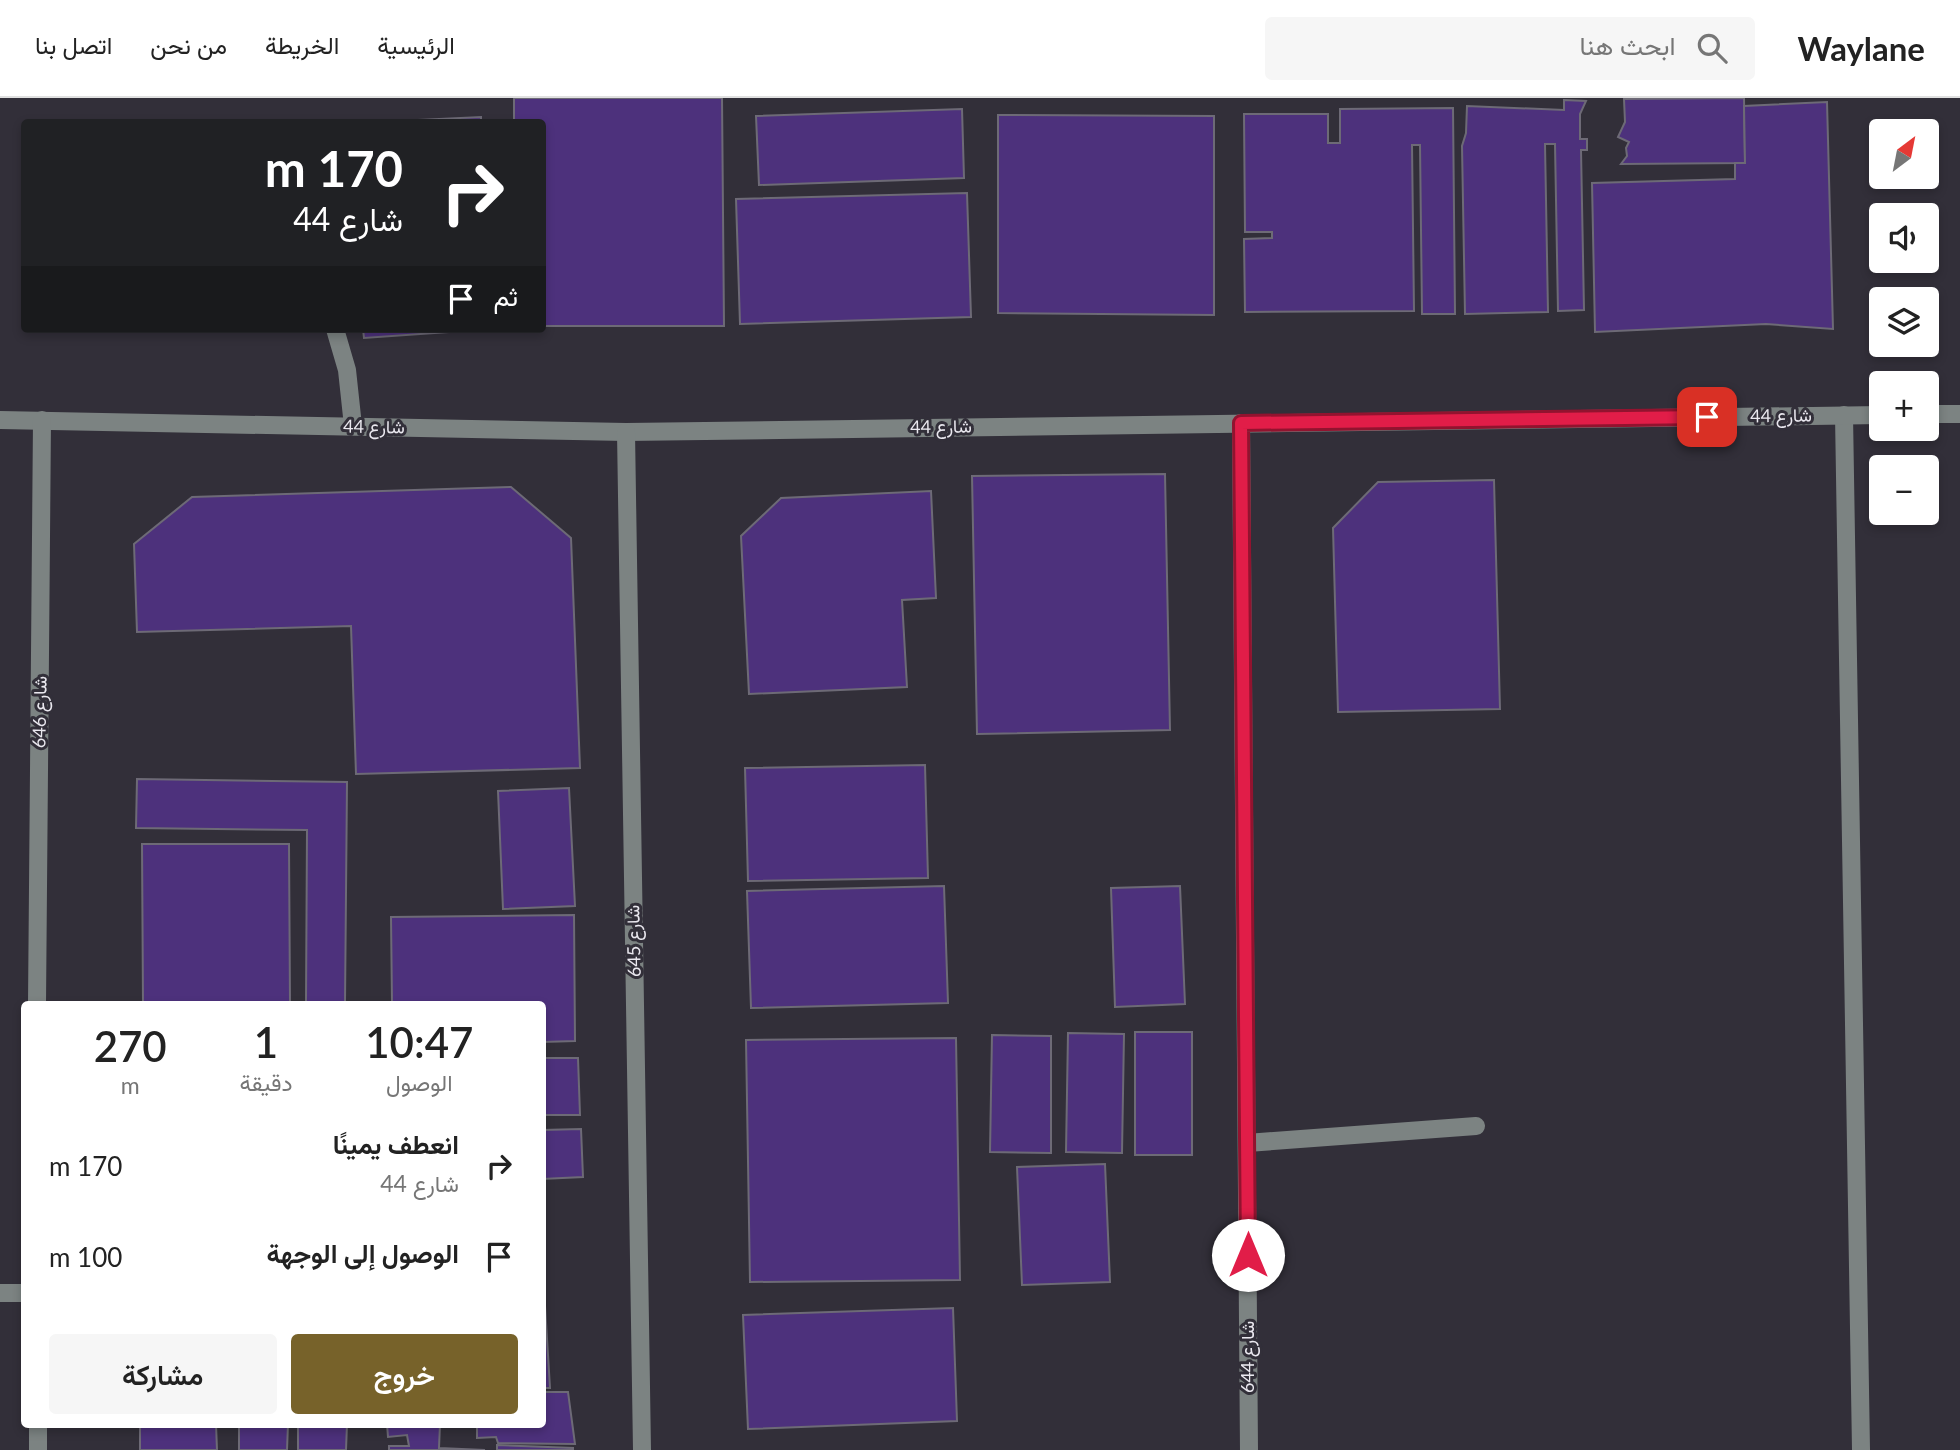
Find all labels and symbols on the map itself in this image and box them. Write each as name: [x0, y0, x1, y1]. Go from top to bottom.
north arrow: [1869, 119, 1939, 189]
pin: [1677, 387, 1737, 447]
street label: شارع 44: [1750, 403, 1812, 429]
street label: شارع 44: [343, 414, 405, 440]
street label: شارع 44: [910, 414, 972, 440]
street label: شارع 646: [27, 676, 53, 748]
street label: شارع 645: [621, 905, 647, 977]
position arrow: [1211, 1218, 1285, 1292]
street label: شارع 644: [1236, 1321, 1260, 1393]

